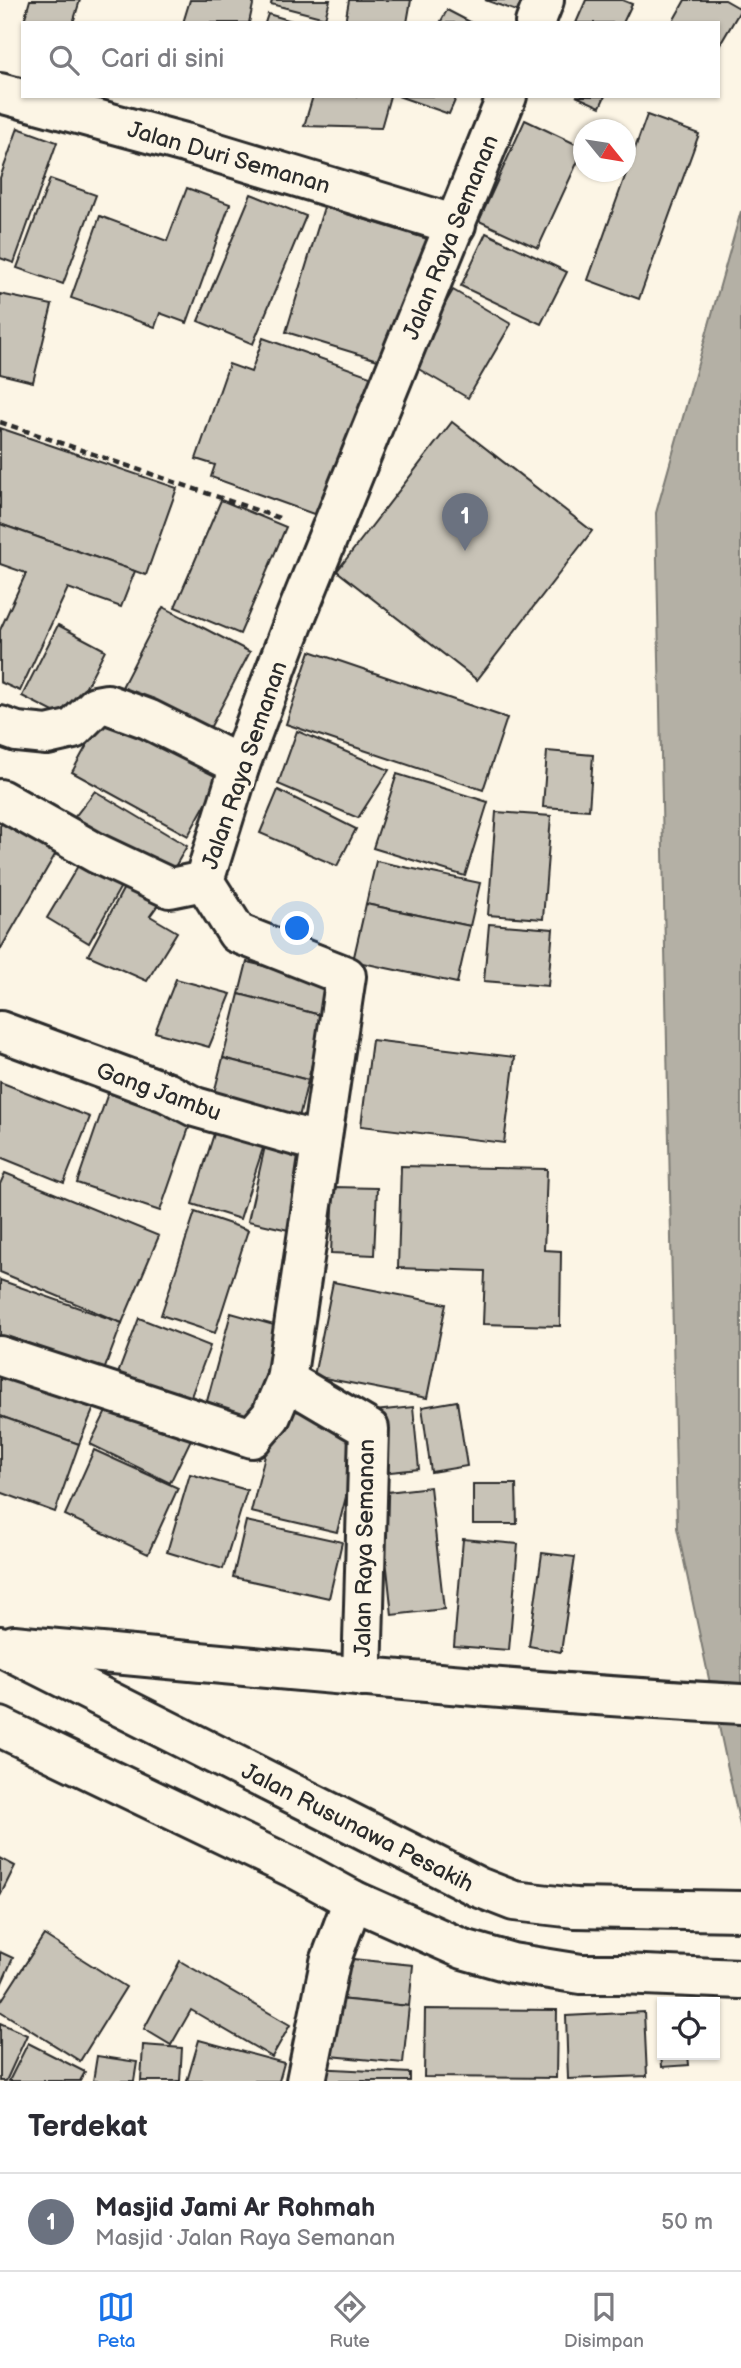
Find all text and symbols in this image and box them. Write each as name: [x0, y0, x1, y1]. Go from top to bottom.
search box: [21, 21, 720, 98]
icon: search: [45, 41, 83, 79]
text: Cari di sini: [101, 44, 224, 75]
street label: Jalan Duri Semanan: [124, 116, 333, 200]
north arrow: [573, 119, 636, 182]
street label: Jalan Raya Semanan: [397, 131, 505, 344]
pin: 1: [442, 493, 488, 551]
street label: Jalan Raya Semanan: [196, 658, 294, 873]
your location: [280, 911, 314, 945]
street label: Gang Jambu: [92, 1056, 225, 1127]
street label: Jalan Raya Semanan: [349, 1439, 381, 1657]
street label: Jalan Rusunawa Pesakih: [237, 1757, 478, 1899]
map controls: [657, 1997, 720, 2060]
button: locate: [657, 1997, 720, 2060]
text: Terdekat: [28, 2109, 147, 2145]
text: Masjid Jami Ar Rohmah: [95, 2193, 375, 2224]
text: 1: [46, 2208, 56, 2236]
text: 50 m: [661, 2208, 713, 2236]
text: Masjid · Jalan Raya Semanan: [95, 2224, 395, 2252]
tab: Peta: [97, 2288, 135, 2353]
tab: Rute: [329, 2288, 370, 2353]
tab: Disimpan: [564, 2288, 644, 2353]

